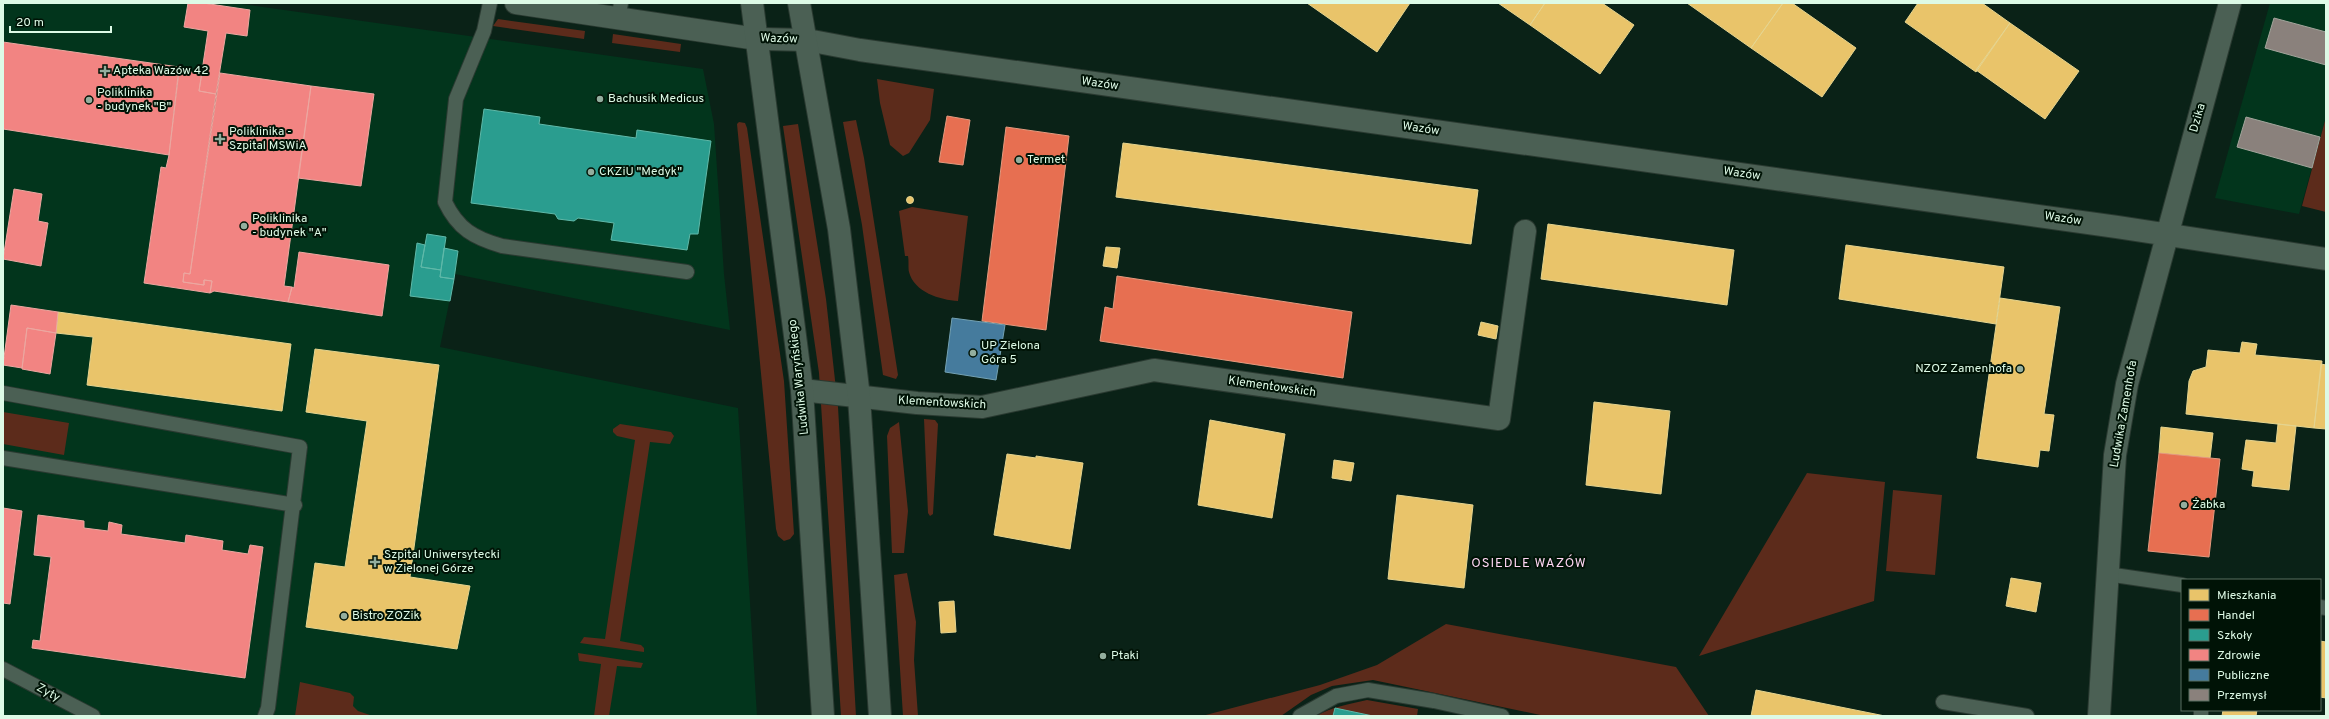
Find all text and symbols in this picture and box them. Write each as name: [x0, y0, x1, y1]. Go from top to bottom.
scale bar: [10, 8, 111, 34]
text: 20 m: [16, 15, 44, 31]
street label: Wazów: [760, 30, 798, 48]
place label: Apteka Wazów 42: [113, 63, 209, 79]
marker: Apteka Wazów 42: [100, 66, 110, 76]
street label: Wazów: [1080, 73, 1120, 95]
place label: Poliklinika - budynek "B": [97, 85, 172, 115]
place label: Bachusik Medicus: [608, 91, 704, 107]
marker: Bachusik Medicus: [595, 94, 605, 104]
marker: Poliklinika - budynek "B": [84, 95, 94, 105]
street label: Dzika: [2186, 102, 2210, 134]
street label: Wazów: [1401, 118, 1441, 140]
place label: Poliklinika - Szpital MSWiA: [229, 124, 307, 154]
marker: Poliklinika - Szpital MSWiA: [214, 133, 226, 145]
place label: Termet: [1027, 152, 1065, 168]
marker: Termet: [1014, 155, 1024, 165]
street label: Wazów: [1722, 163, 1762, 185]
place label: CKZiU "Medyk": [599, 164, 682, 180]
marker: CKZiU "Medyk": [586, 167, 596, 177]
street label: Wazów: [2043, 208, 2083, 230]
place label: Poliklinika - budynek "A": [252, 211, 327, 241]
marker: Poliklinika - budynek "A": [239, 221, 249, 231]
street label: Ludwika Waryńskiego: [785, 318, 813, 436]
place label: UP Zielona Góra 5: [981, 338, 1040, 368]
marker: UP Zielona Góra 5: [968, 348, 978, 358]
street label: Ludwika Zamenhofa: [2107, 359, 2141, 469]
place label: NZOZ Zamenhofa: [1915, 361, 2012, 377]
marker: NZOZ Zamenhofa: [2015, 364, 2025, 374]
street label: Klementowskich: [1227, 373, 1317, 401]
street label: Klementowskich: [897, 393, 987, 413]
place label: Żabka: [2192, 497, 2225, 513]
marker: Żabka: [2179, 500, 2189, 510]
place label: Szpital Uniwersytecki w Zielonej Górze: [384, 547, 500, 577]
district label: OSIEDLE WAZÓW: [1471, 554, 1587, 572]
marker: Szpital Uniwersytecki w Zielonej Górze: [369, 556, 381, 568]
legend: [2181, 579, 2321, 711]
text: Mieszkania: [2217, 588, 2276, 604]
place label: Bistro ZOZik: [352, 608, 420, 624]
text: Handel: [2217, 608, 2255, 624]
marker: Bistro ZOZik: [339, 611, 349, 621]
text: Szkoły: [2217, 628, 2252, 644]
place label: Ptaki: [1111, 648, 1139, 664]
text: Zdrowie: [2217, 648, 2260, 664]
marker: Ptaki: [1098, 651, 1108, 661]
text: Publiczne: [2217, 668, 2269, 684]
street label: Zyty: [33, 680, 63, 706]
text: Przemysł: [2217, 688, 2267, 704]

